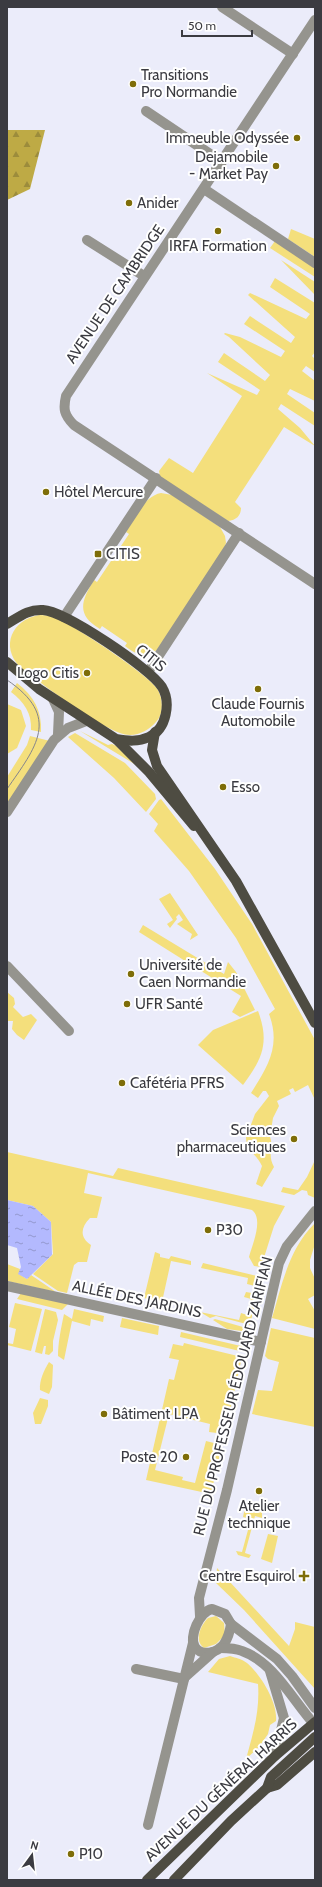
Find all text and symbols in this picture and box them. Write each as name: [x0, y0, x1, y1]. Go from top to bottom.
scale bar: [182, 12, 252, 38]
text: 50 m: [188, 18, 216, 33]
place label: Transitions Pro Normandie: [141, 66, 237, 101]
marker: Transitions Pro Normandie: [128, 79, 138, 89]
place label: Immeuble Odyssée: [166, 129, 289, 147]
marker: Immeuble Odyssée: [292, 133, 302, 143]
place label: Dejamobile - Market Pay: [189, 148, 268, 183]
marker: Dejamobile - Market Pay: [271, 161, 281, 171]
place label: Anider: [137, 194, 179, 212]
marker: Anider: [124, 198, 134, 208]
street label: AVENUE DE CAMBRIDGE: [62, 221, 168, 367]
marker: IRFA Formation: [213, 226, 223, 236]
place label: IRFA Formation: [169, 237, 267, 255]
place label: Hôtel Mercure: [54, 483, 144, 501]
marker: Hôtel Mercure: [41, 487, 51, 497]
place label: CITIS: [106, 545, 140, 563]
marker: CITIS: [93, 549, 103, 559]
street label: CITIS: [132, 640, 170, 676]
place label: Logo Citis: [17, 664, 79, 682]
marker: Logo Citis: [82, 668, 92, 678]
marker: Claude Fournis Automobile: [253, 684, 263, 694]
place label: Claude Fournis Automobile: [211, 695, 305, 730]
place label: Esso: [231, 778, 260, 796]
marker: Esso: [218, 782, 228, 792]
place label: Université de Caen Normandie: [139, 956, 246, 991]
marker: Université de Caen Normandie: [126, 969, 136, 979]
place label: UFR Santé: [135, 995, 203, 1013]
marker: UFR Santé: [122, 999, 132, 1009]
place label: Cafétéria PFRS: [130, 1074, 224, 1092]
marker: Cafétéria PFRS: [117, 1078, 127, 1088]
place label: Sciences pharmaceutiques: [177, 1121, 286, 1156]
marker: Sciences pharmaceutiques: [289, 1134, 299, 1144]
place label: P30: [216, 1221, 243, 1239]
marker: P30: [203, 1225, 213, 1235]
street label: RUE DU PROFESSEUR ÉDOUARD ZARIFIAN: [189, 1254, 276, 1537]
street label: ALLÉE DES JARDINS: [71, 1276, 204, 1322]
place label: Bâtiment LPA: [112, 1405, 199, 1423]
marker: Bâtiment LPA: [99, 1409, 109, 1419]
place label: Poste 20: [121, 1448, 178, 1466]
marker: Poste 20: [181, 1452, 191, 1462]
marker: Atelier technique: [254, 1486, 264, 1496]
place label: Atelier technique: [227, 1497, 291, 1532]
place label: Centre Esquirol: [199, 1567, 295, 1585]
marker: Centre Esquirol: [298, 1570, 310, 1582]
street label: AVENUE DU GÉNÉRAL HARRIS: [141, 1714, 301, 1865]
north arrow: [12, 1835, 52, 1875]
text: N: [29, 1838, 40, 1853]
place label: P10: [79, 1845, 103, 1863]
marker: P10: [66, 1849, 76, 1859]

